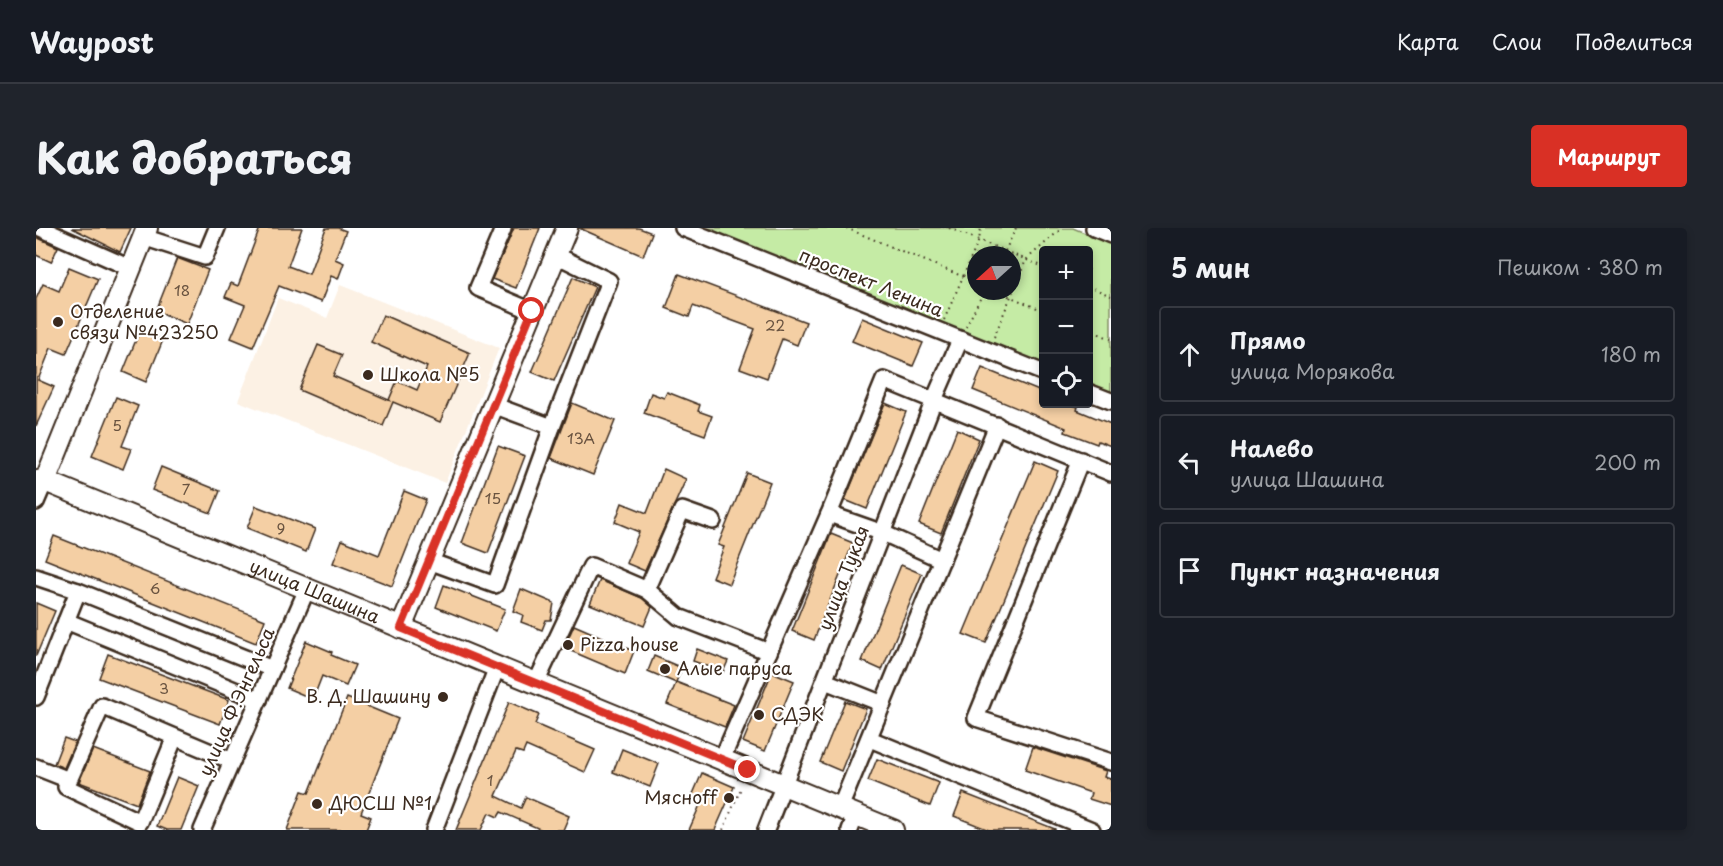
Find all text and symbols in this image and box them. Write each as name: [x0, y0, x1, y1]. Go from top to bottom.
text: Waypost: [30, 20, 154, 63]
text: Карта: [1397, 25, 1459, 57]
text: Слои: [1492, 25, 1542, 57]
text: Поделиться: [1575, 25, 1693, 57]
text: Как добраться: [36, 125, 353, 188]
button: Маршрут: [1531, 125, 1687, 187]
street label: проспект Ленина: [795, 240, 948, 323]
north arrow: [967, 246, 1021, 300]
map controls: [1039, 246, 1093, 408]
button: +: [1039, 246, 1093, 300]
text: 5 мин: [1171, 248, 1250, 287]
text: Пешком · 380 m: [1497, 252, 1663, 282]
house number: 18: [174, 278, 190, 301]
place label: Отделение связи №423250: [70, 297, 219, 345]
route start: [518, 297, 544, 323]
button: −: [1039, 300, 1093, 354]
house number: 22: [765, 313, 785, 336]
marker: Отделение связи №423250: [51, 315, 65, 329]
text: Прямо: [1230, 323, 1305, 356]
icon: ahead: [1173, 338, 1206, 371]
text: 180 m: [1601, 339, 1661, 369]
button: locate: [1039, 354, 1093, 408]
text: улица Морякова: [1230, 356, 1395, 386]
place label: Школа №5: [380, 360, 479, 387]
marker: Школа №5: [361, 368, 375, 382]
house number: 5: [112, 413, 122, 436]
house number: 13А: [567, 426, 595, 449]
text: Налево: [1230, 431, 1313, 464]
icon: left: [1173, 446, 1206, 479]
text: 200 m: [1594, 447, 1661, 477]
text: улица Шашина: [1230, 464, 1384, 494]
house number: 7: [182, 477, 191, 500]
house number: 15: [485, 486, 501, 509]
house number: 9: [277, 516, 285, 539]
street label: улица Тукая: [810, 521, 875, 634]
street label: улица Шашина: [246, 552, 385, 630]
icon: arrive: [1173, 554, 1206, 587]
text: Пункт назначения: [1230, 554, 1440, 587]
house number: 6: [150, 576, 160, 599]
street label: улица Ф.Энгельса: [191, 622, 281, 780]
place label: Pizza house: [580, 630, 679, 657]
marker: Pizza house: [561, 638, 575, 652]
place label: Алые паруса: [677, 654, 793, 681]
marker: Алые паруса: [658, 662, 672, 676]
house number: 3: [159, 676, 169, 699]
place label: В. Д. Шашину: [306, 682, 431, 709]
marker: В. Д. Шашину: [436, 690, 450, 704]
place label: СДЭК: [771, 700, 824, 727]
marker: СДЭК: [752, 708, 766, 722]
route end: [734, 756, 760, 782]
house number: 1: [487, 768, 493, 791]
place label: Мясноff: [644, 783, 719, 810]
place label: ДЮСШ №1: [328, 789, 432, 816]
marker: Мясноff: [722, 791, 736, 805]
marker: ДЮСШ №1: [310, 797, 324, 811]

